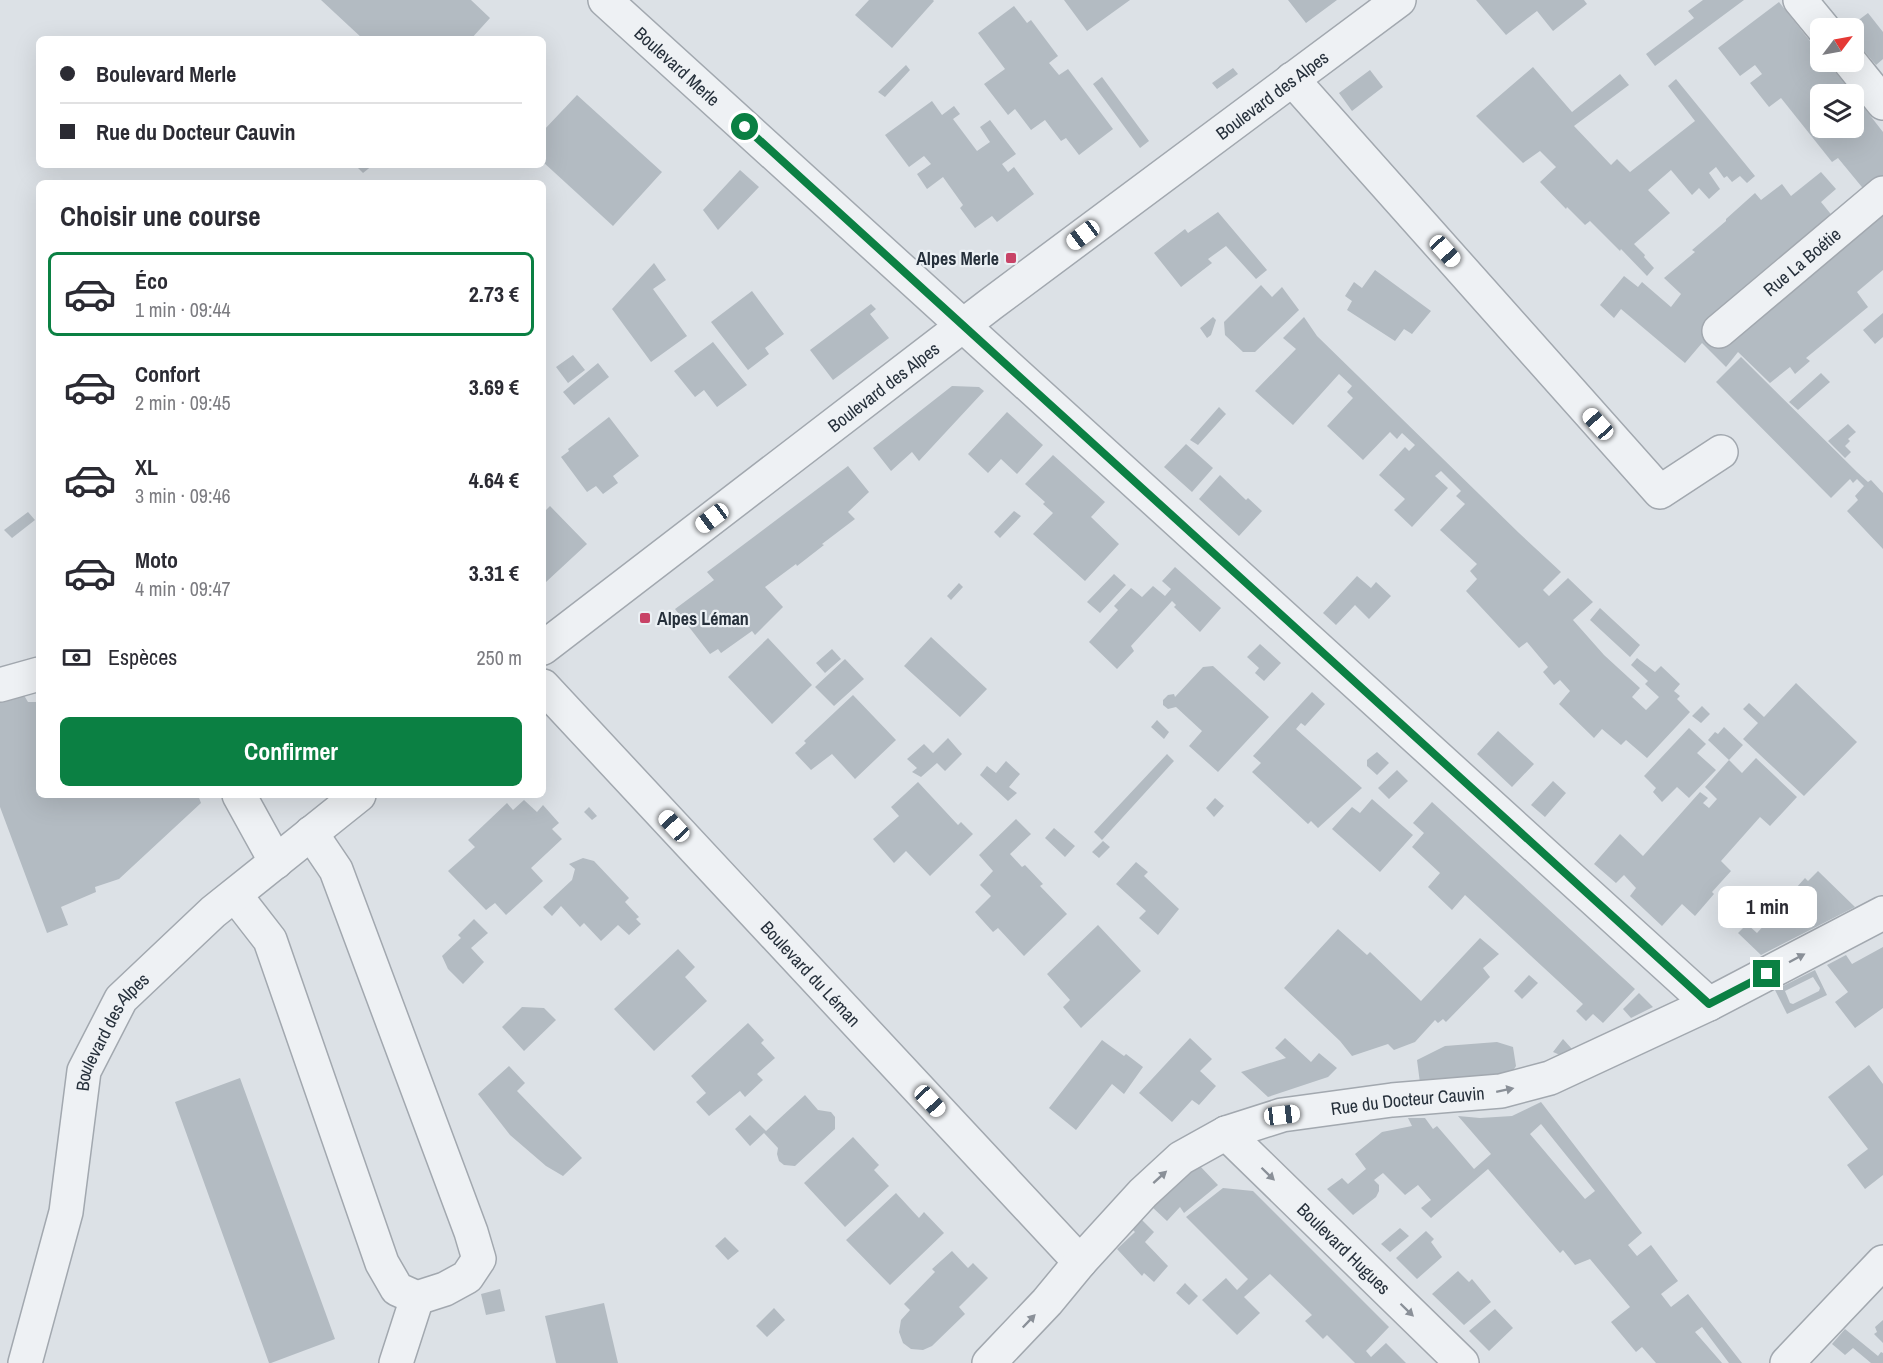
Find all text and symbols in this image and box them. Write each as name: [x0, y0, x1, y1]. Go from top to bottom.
north arrow: [1810, 18, 1864, 72]
map controls: [1810, 18, 1864, 138]
street label: Boulevard Merle: [629, 20, 726, 111]
street label: Boulevard des Alpes: [1210, 45, 1333, 145]
text: Boulevard Merle: [96, 59, 236, 89]
button: layers: [1810, 84, 1864, 138]
route start: [731, 113, 758, 140]
text: Rue du Docteur Cauvin: [96, 117, 295, 147]
text: Choisir une course: [60, 198, 261, 234]
car: [1063, 217, 1103, 253]
street label: Rue La Boétie: [1757, 221, 1846, 301]
car: [1426, 232, 1464, 270]
place label: Alpes Merle: [916, 246, 999, 271]
marker: Alpes Merle: [1004, 251, 1018, 265]
text: Éco: [135, 266, 168, 296]
icon: car: [63, 267, 117, 321]
text: 2.73 €: [469, 279, 519, 309]
text: 1 min · 09:44: [135, 296, 231, 323]
street label: Boulevard des Alpes: [822, 336, 944, 438]
text: Confort: [135, 359, 200, 389]
icon: car: [63, 360, 117, 414]
text: 3.69 €: [469, 372, 519, 402]
text: 2 min · 09:45: [135, 389, 231, 416]
car: [1579, 405, 1617, 443]
text: XL: [135, 452, 158, 482]
icon: car: [63, 453, 117, 507]
text: 4.64 €: [469, 465, 519, 495]
text: 3 min · 09:46: [135, 482, 231, 509]
car: [692, 500, 732, 536]
text: Moto: [135, 545, 178, 575]
icon: car: [63, 546, 117, 600]
text: 3.31 €: [469, 558, 519, 588]
text: 4 min · 09:47: [135, 575, 231, 602]
place label: Alpes Léman: [657, 606, 749, 631]
marker: Alpes Léman: [638, 611, 652, 625]
icon: cash: [60, 641, 93, 674]
text: Espèces: [108, 642, 177, 672]
text: 250 m: [476, 644, 522, 671]
button: Confirmer: [60, 717, 522, 786]
car: [655, 807, 693, 845]
callout: 1 min: [1718, 887, 1816, 929]
text: 1 min: [1746, 893, 1789, 920]
street label: Boulevard du Léman: [755, 915, 867, 1032]
one-way arrow: [1789, 953, 1806, 963]
route end: [1753, 960, 1780, 987]
street label: Boulevard des Alpes: [69, 967, 154, 1092]
street label: Rue du Docteur Cauvin: [1329, 1080, 1485, 1121]
car: [911, 1082, 949, 1120]
one-way arrow: [1496, 1084, 1514, 1094]
car: [1263, 1104, 1301, 1126]
one-way arrow: [1260, 1167, 1275, 1181]
one-way arrow: [1153, 1170, 1168, 1184]
street label: Boulevard Hugues: [1292, 1197, 1396, 1300]
one-way arrow: [1400, 1303, 1415, 1317]
one-way arrow: [1022, 1314, 1036, 1328]

